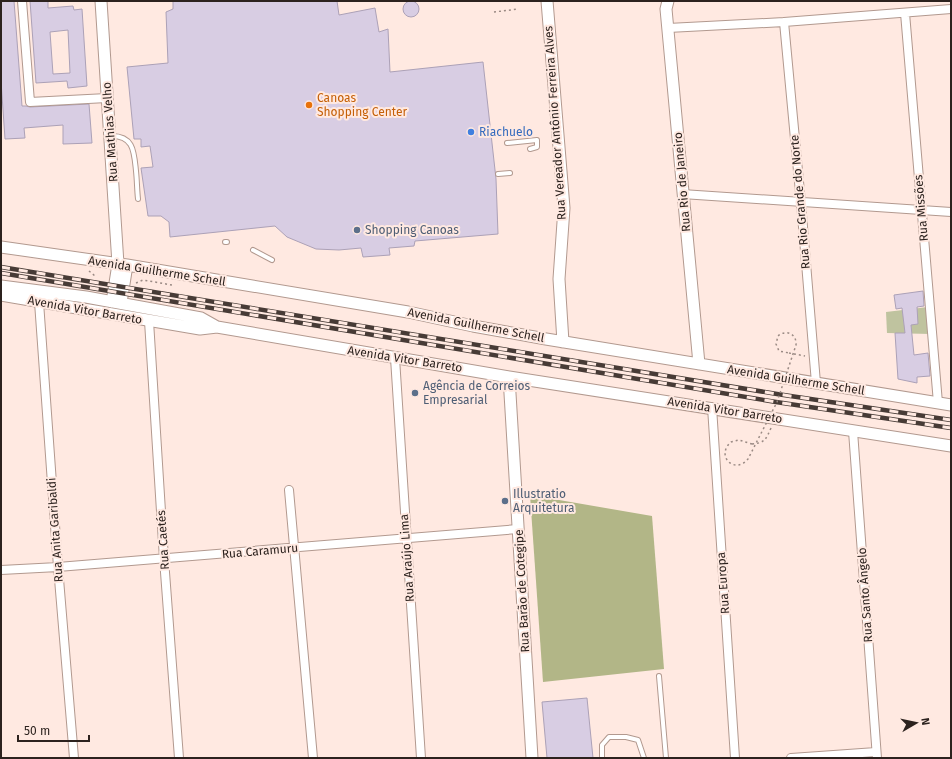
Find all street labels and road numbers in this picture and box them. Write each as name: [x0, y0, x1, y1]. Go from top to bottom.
street label: Rua Vereador Antônio Ferreira Alves: [541, 25, 569, 221]
street label: Rua Mathias Velho: [100, 82, 120, 182]
street label: Rua Rio de Janeiro: [671, 132, 693, 232]
street label: Rua Rio Grande do Norte: [787, 134, 813, 270]
street label: Rua Missões: [911, 174, 931, 242]
street label: Avenida Guilherme Schell: [87, 253, 227, 289]
street label: Avenida Vitor Barreto: [27, 293, 143, 327]
street label: Avenida Guilherme Schell: [406, 305, 546, 345]
street label: Avenida Vitor Barreto: [347, 343, 463, 375]
street label: Avenida Guilherme Schell: [726, 362, 866, 398]
street label: Avenida Vitor Barreto: [667, 394, 783, 426]
street label: Rua Anita Garibaldi: [44, 477, 66, 583]
street label: Rua Caetés: [154, 509, 172, 570]
street label: Rua Araújo Lima: [397, 513, 417, 603]
street label: Rua Barão de Cotegipe: [512, 529, 532, 653]
street label: Rua Caramuru: [221, 541, 299, 561]
street label: Rua Santo Ângelo: [854, 547, 875, 643]
street label: Rua Europa: [714, 552, 732, 614]

